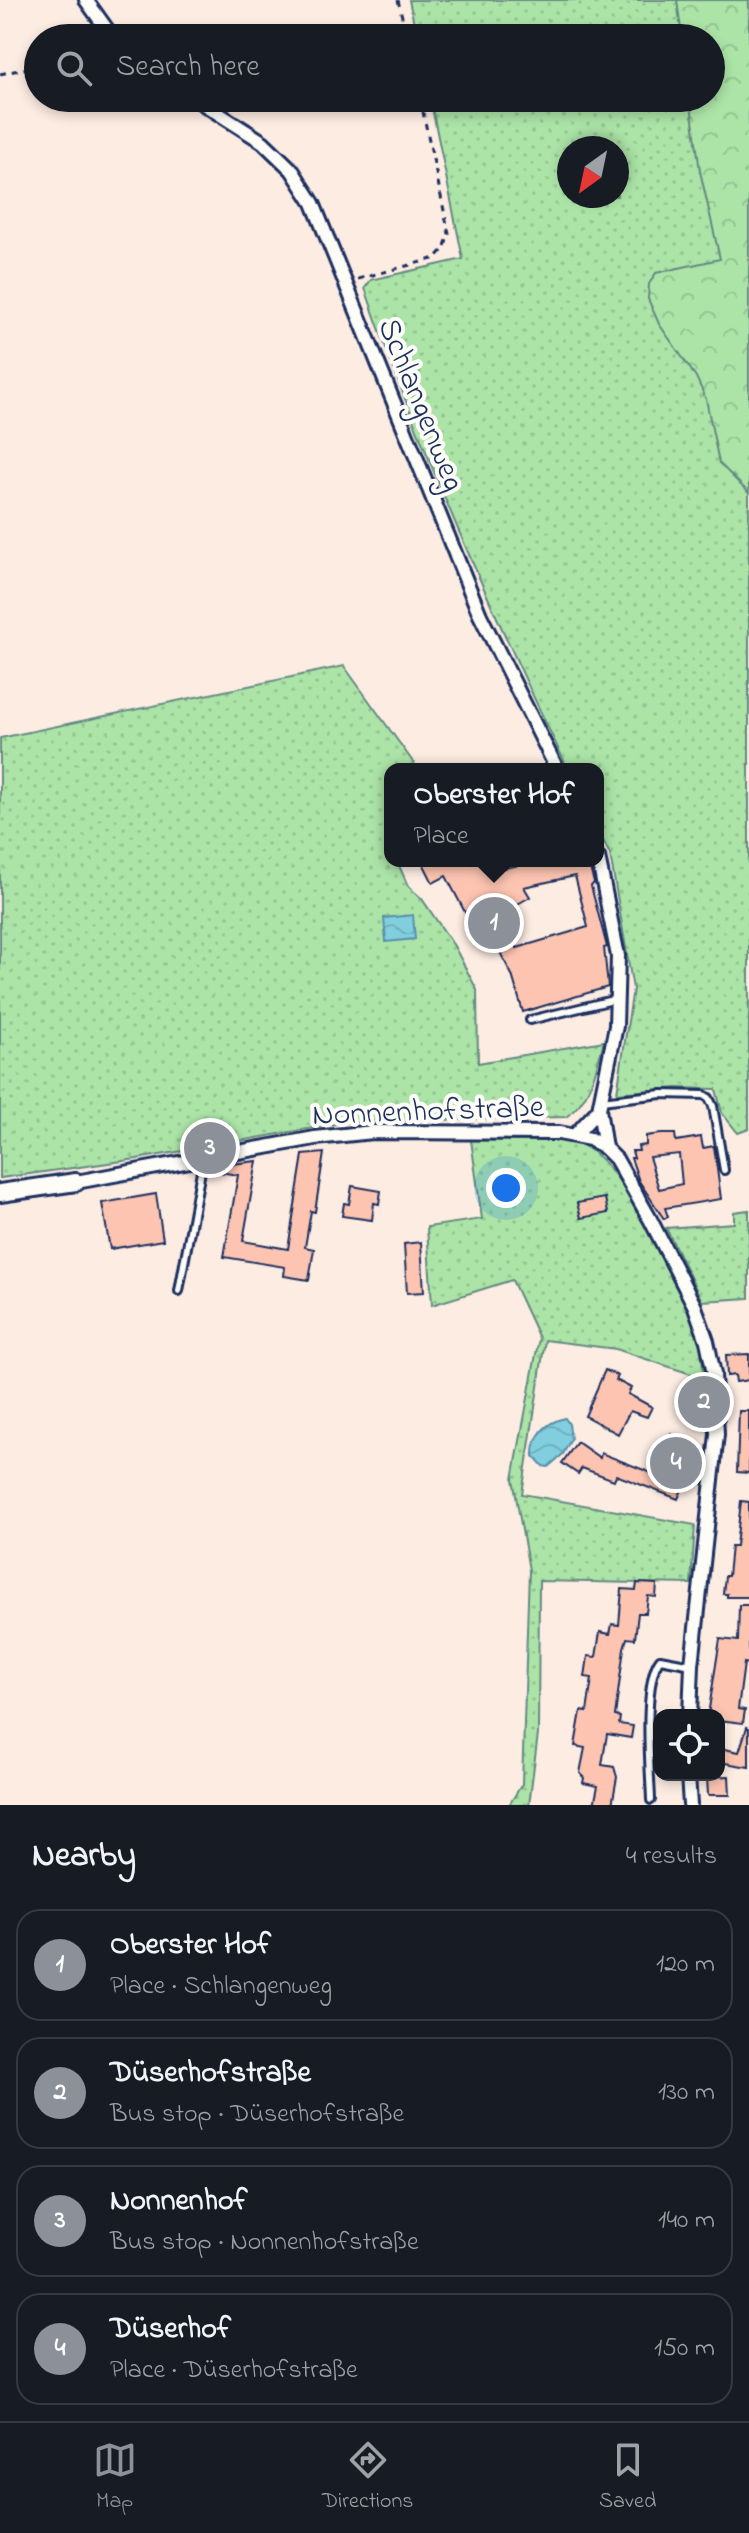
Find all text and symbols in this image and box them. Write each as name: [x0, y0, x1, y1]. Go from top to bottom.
search box: [24, 24, 725, 112]
icon: search: [52, 46, 96, 90]
text: Search here: [116, 46, 260, 90]
north arrow: [557, 136, 629, 208]
street label: Schlangenweg: [364, 312, 476, 499]
popup: [384, 763, 604, 867]
text: Oberster Hof: [414, 774, 574, 818]
text: Place: [414, 818, 469, 856]
pin: 1: [468, 893, 520, 953]
street label: Nonnenhofstraße: [311, 1085, 545, 1140]
pin: 3: [184, 1118, 236, 1178]
your location: [486, 1168, 526, 1208]
pin: 2: [678, 1372, 730, 1432]
pin: 4: [650, 1433, 702, 1493]
map controls: [653, 1709, 725, 1781]
button: locate: [653, 1709, 725, 1781]
text: Nearby: [32, 1832, 136, 1882]
text: 4 results: [626, 1838, 717, 1876]
text: Oberster Hof: [110, 1924, 271, 1968]
text: 1: [56, 1946, 64, 1984]
text: 120 m: [656, 1946, 715, 1984]
text: Place · Schlangenweg: [110, 1968, 332, 2006]
text: Düserhofstraße: [110, 2052, 311, 2096]
text: 2: [54, 2074, 66, 2112]
text: 130 m: [658, 2074, 715, 2112]
text: Bus stop · Düserhofstraße: [110, 2096, 404, 2134]
text: Nonnenhof: [110, 2180, 247, 2224]
text: 3: [55, 2202, 65, 2240]
text: 140 m: [658, 2202, 715, 2240]
text: Bus stop · Nonnenhofstraße: [110, 2224, 419, 2262]
text: Düserhof: [110, 2308, 231, 2352]
text: 4: [55, 2330, 65, 2368]
text: 150 m: [654, 2330, 715, 2368]
text: Place · Düserhofstraße: [110, 2352, 358, 2390]
tab: Map: [93, 2438, 137, 2518]
tab: Directions: [322, 2438, 414, 2518]
tab: Saved: [599, 2438, 656, 2518]

